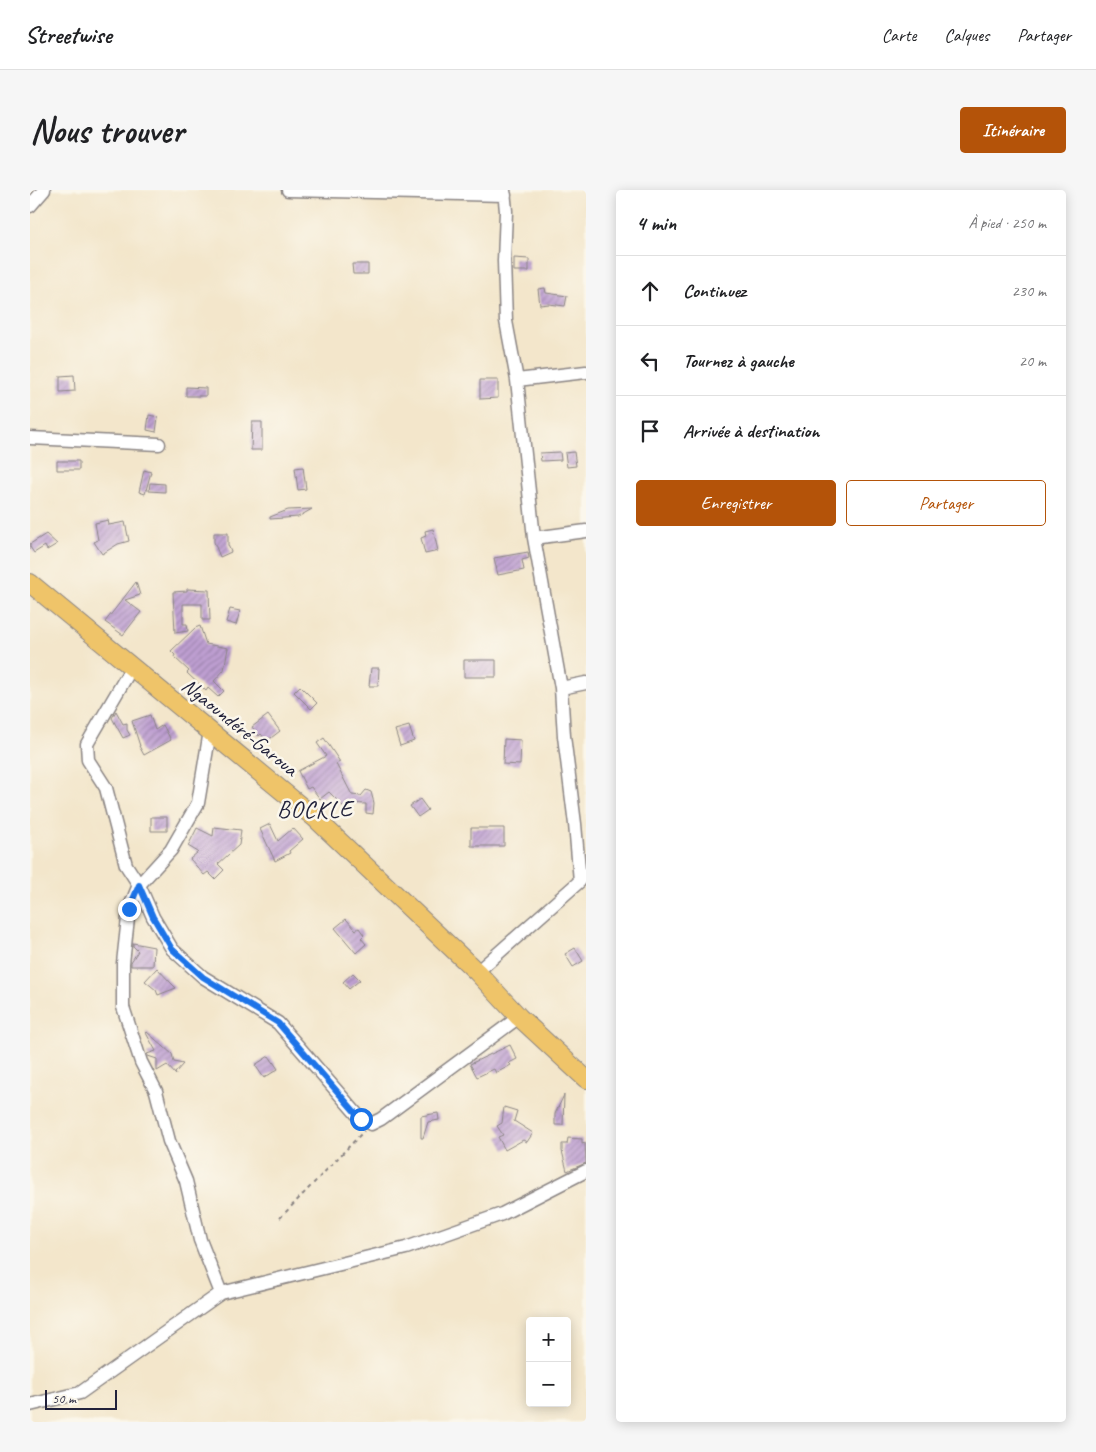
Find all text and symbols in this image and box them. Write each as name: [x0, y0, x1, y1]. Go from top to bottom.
text: Streetwise: [25, 20, 111, 50]
text: Carte: [882, 24, 916, 46]
text: Calques: [944, 24, 989, 46]
text: Partager: [1017, 24, 1071, 46]
button: Itinéraire: [960, 107, 1066, 153]
text: Nous trouver: [30, 108, 184, 153]
text: 4 min: [636, 210, 676, 236]
text: À pied · 250 m: [968, 213, 1046, 233]
icon: ahead: [636, 277, 664, 305]
text: Continuez: [683, 279, 746, 303]
text: 230 m: [1012, 281, 1046, 301]
icon: left: [636, 347, 664, 375]
text: Tournez à gauche: [683, 349, 794, 373]
text: 20 m: [1019, 351, 1046, 371]
icon: arrive: [636, 417, 664, 445]
text: Arrivée à destination: [683, 419, 819, 443]
button: Enregistrer: [636, 480, 836, 526]
button: Partager: [846, 480, 1046, 526]
street label: Ngaoundéré-Garoua: [177, 672, 305, 783]
district label: BOCKLE: [277, 794, 355, 824]
route end: [118, 898, 141, 921]
route start: [350, 1108, 373, 1131]
map controls: [526, 1317, 571, 1407]
button: +: [526, 1317, 571, 1362]
button: −: [526, 1362, 571, 1407]
scale bar: [45, 1387, 118, 1410]
text: 50 m: [52, 1390, 76, 1407]

